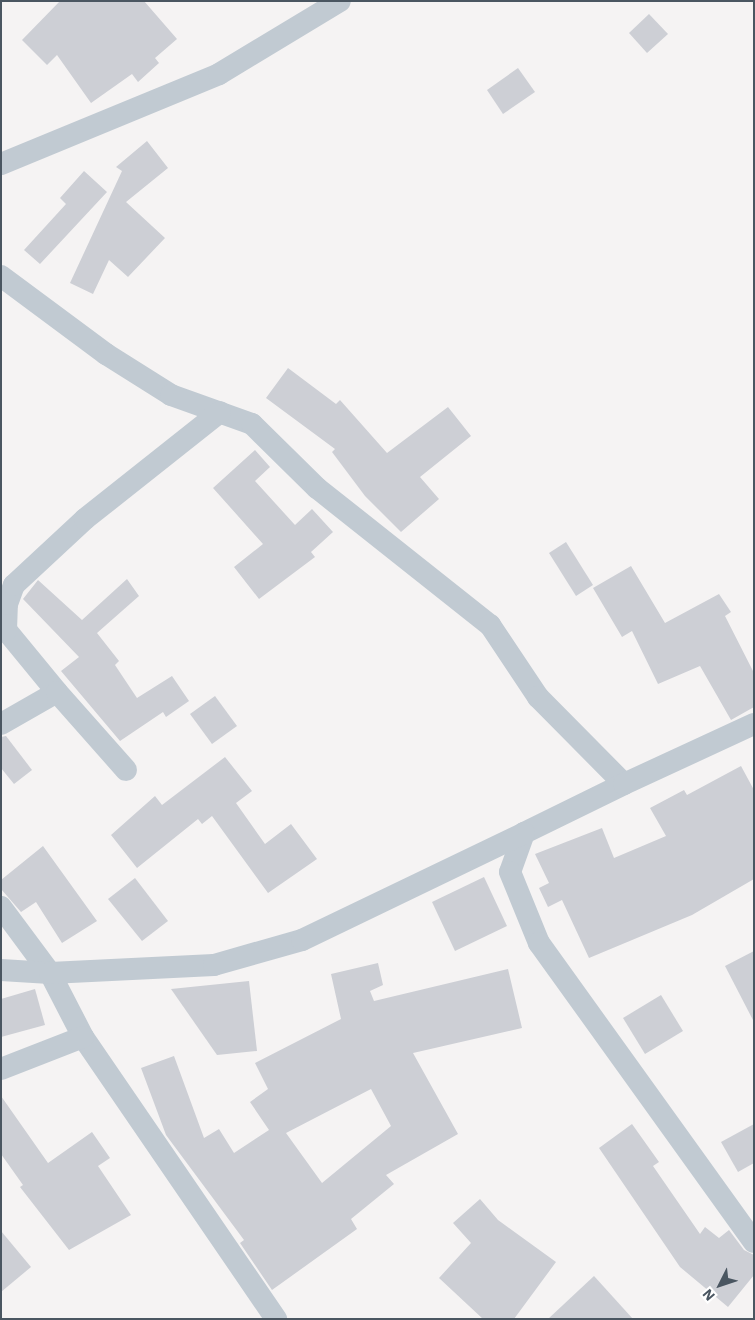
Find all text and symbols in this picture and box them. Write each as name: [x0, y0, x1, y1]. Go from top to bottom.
north arrow: [695, 1260, 745, 1310]
text: N: [699, 1285, 719, 1305]

